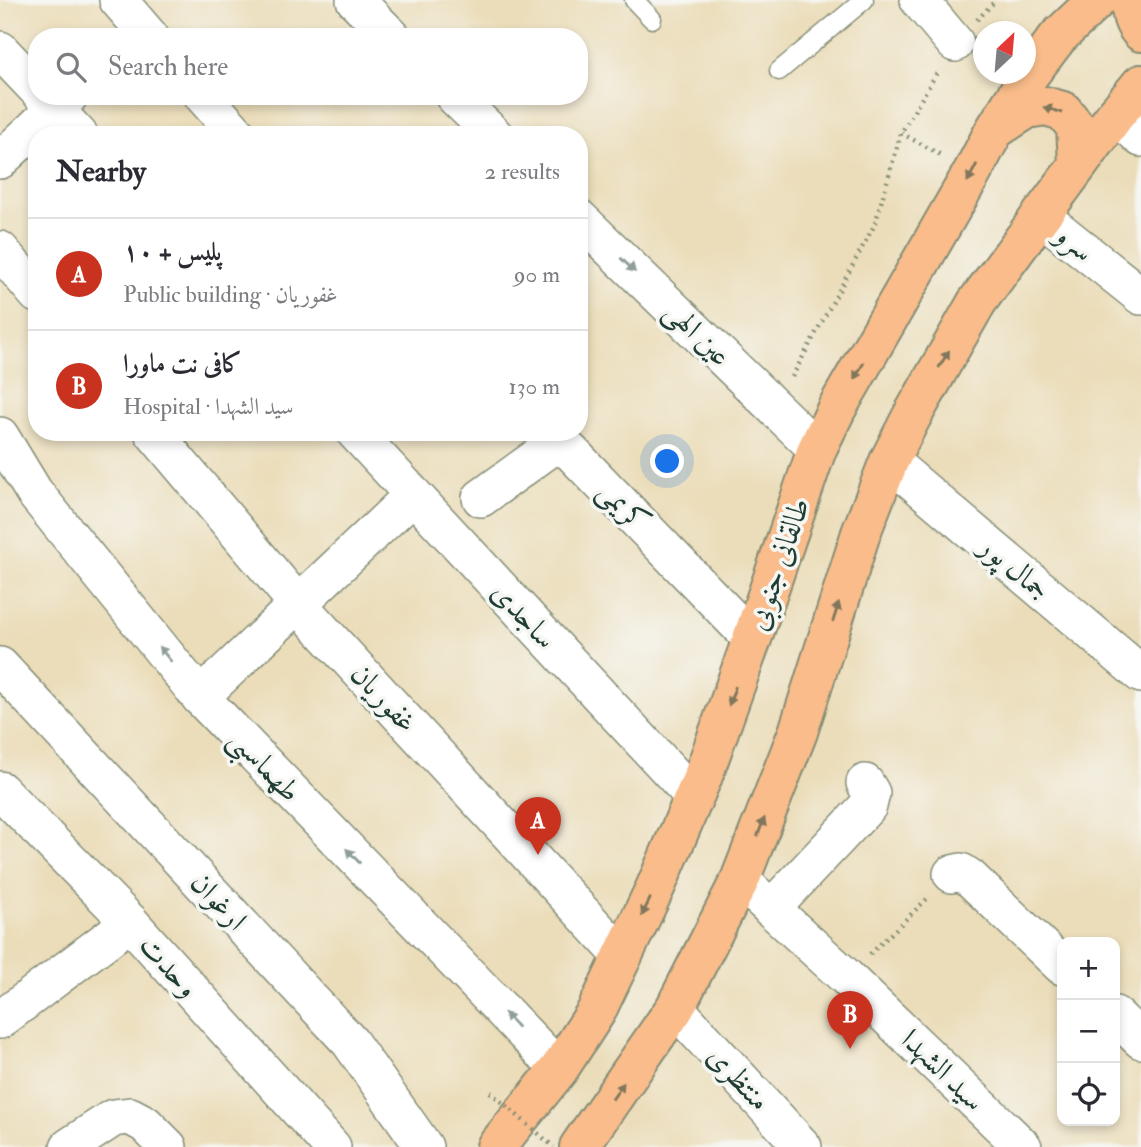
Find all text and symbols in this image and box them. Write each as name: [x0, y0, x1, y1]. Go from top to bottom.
north arrow: [973, 21, 1036, 84]
search box: [28, 28, 588, 105]
icon: search: [52, 48, 90, 86]
text: Search here: [108, 51, 228, 83]
one-way arrow: [1042, 104, 1064, 115]
text: Nearby: [56, 153, 146, 190]
text: 2 results: [485, 157, 560, 186]
one-way arrow: [966, 164, 978, 183]
street label: سرو: [1045, 215, 1101, 271]
text: پلیس + ۱۰: [123, 236, 222, 268]
one-way arrow: [619, 257, 636, 273]
text: A: [72, 260, 86, 289]
text: 90 m: [514, 260, 560, 289]
text: Public building · غفوریان: [123, 280, 338, 309]
street label: عین الهی: [656, 293, 739, 375]
text: کافی نت ماورا: [123, 348, 242, 380]
one-way arrow: [937, 349, 950, 368]
one-way arrow: [853, 361, 865, 380]
text: B: [71, 372, 87, 401]
text: 130 m: [508, 372, 560, 401]
text: Hospital · سید الشهدا: [123, 392, 294, 421]
your location: [650, 444, 684, 478]
street label: کریمی: [589, 472, 657, 541]
street label: طالقانی جنوبی: [739, 493, 820, 636]
street label: جمال پور: [968, 526, 1058, 610]
street label: ساجدی: [483, 574, 564, 657]
one-way arrow: [831, 602, 841, 623]
one-way arrow: [158, 645, 173, 662]
street label: غفوریان: [342, 656, 425, 741]
one-way arrow: [726, 686, 737, 707]
street label: طهماسبی: [217, 721, 309, 813]
pin: A: [515, 797, 561, 855]
one-way arrow: [755, 816, 766, 837]
one-way arrow: [346, 848, 362, 865]
street label: ارغوان: [182, 864, 255, 938]
one-way arrow: [641, 897, 652, 917]
street label: وحدت: [131, 927, 206, 1006]
map controls: [1057, 937, 1120, 1126]
button: +: [1057, 937, 1120, 1000]
pin: B: [827, 991, 873, 1049]
button: −: [1057, 1000, 1120, 1063]
one-way arrow: [504, 1012, 520, 1029]
street label: سید الشهدا: [893, 1021, 992, 1119]
street label: منتظری: [699, 1038, 778, 1119]
button: locate: [1057, 1063, 1120, 1126]
one-way arrow: [611, 1082, 625, 1100]

